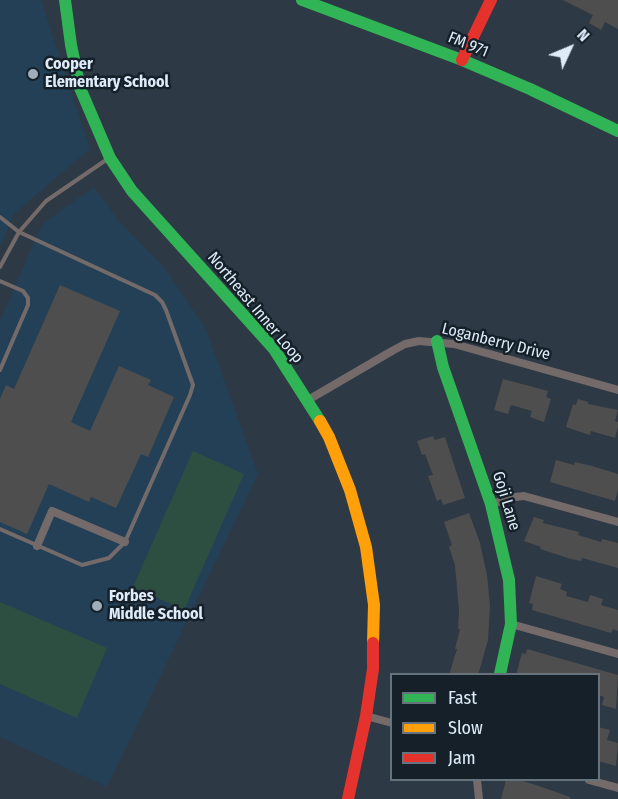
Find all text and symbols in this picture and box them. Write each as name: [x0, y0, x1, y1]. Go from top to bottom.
north arrow: [540, 18, 600, 78]
text: N: [573, 25, 593, 45]
street label: FM 971: [445, 28, 491, 62]
place label: Cooper Elementary School: [45, 55, 169, 93]
marker: Cooper Elementary School: [26, 67, 40, 81]
street label: Northeast Inner Loop: [203, 249, 307, 367]
street label: Loganberry Drive: [440, 319, 552, 365]
street label: Goji Lane: [488, 469, 524, 533]
place label: Forbes Middle School: [109, 587, 203, 625]
marker: Forbes Middle School: [90, 599, 104, 613]
legend: [390, 673, 600, 781]
text: Fast: [448, 687, 477, 709]
text: Slow: [448, 717, 483, 739]
text: Jam: [448, 747, 476, 769]

